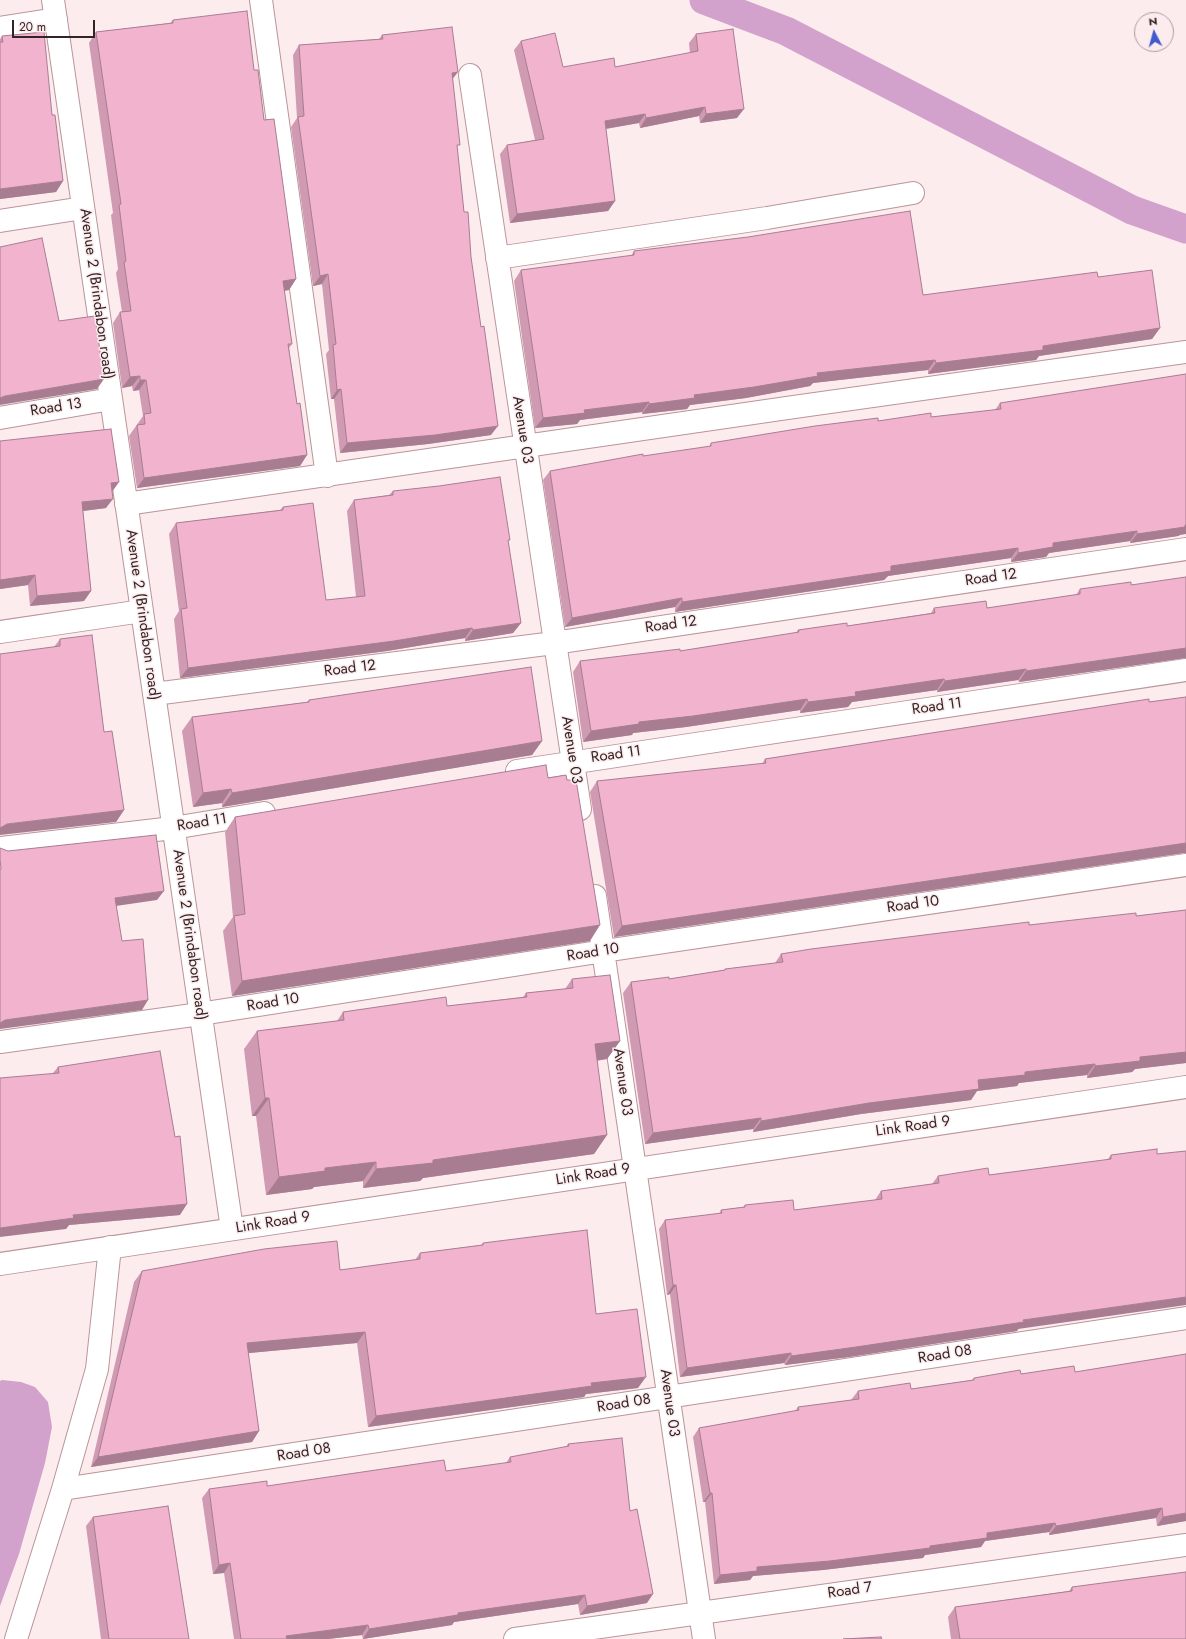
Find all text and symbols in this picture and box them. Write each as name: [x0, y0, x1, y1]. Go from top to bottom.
scale bar: [14, 12, 97, 38]
north arrow: [1134, 12, 1174, 52]
text: N: [1148, 13, 1158, 29]
text: 20 m: [19, 18, 46, 36]
street label: Avenue 2 (Brindabon road): [75, 207, 117, 381]
street label: Road 13: [29, 395, 83, 421]
street label: Avenue 03: [508, 395, 536, 465]
street label: Avenue 2 (Brindabon road): [121, 528, 163, 702]
street label: Road 12: [964, 565, 1018, 591]
street label: Road 12: [644, 612, 698, 638]
street label: Road 12: [323, 657, 377, 681]
street label: Road 11: [911, 695, 963, 719]
street label: Avenue 03: [557, 715, 585, 785]
street label: Road 11: [590, 743, 642, 767]
street label: Road 11: [176, 810, 228, 836]
street label: Avenue 2 (Brindabon road): [168, 848, 210, 1022]
street label: Road 10: [886, 892, 940, 918]
street label: Road 10: [566, 940, 620, 966]
street label: Road 10: [246, 990, 300, 1016]
street label: Avenue 03: [608, 1047, 636, 1117]
street label: Link Road 9: [875, 1113, 951, 1141]
street label: Link Road 9: [554, 1160, 632, 1190]
street label: Link Road 9: [234, 1208, 312, 1238]
street label: Road 08: [917, 1342, 973, 1368]
street label: Avenue 03: [655, 1368, 683, 1438]
street label: Road 08: [596, 1391, 652, 1417]
street label: Road 08: [276, 1440, 332, 1466]
street label: Road 7: [827, 1579, 873, 1603]

